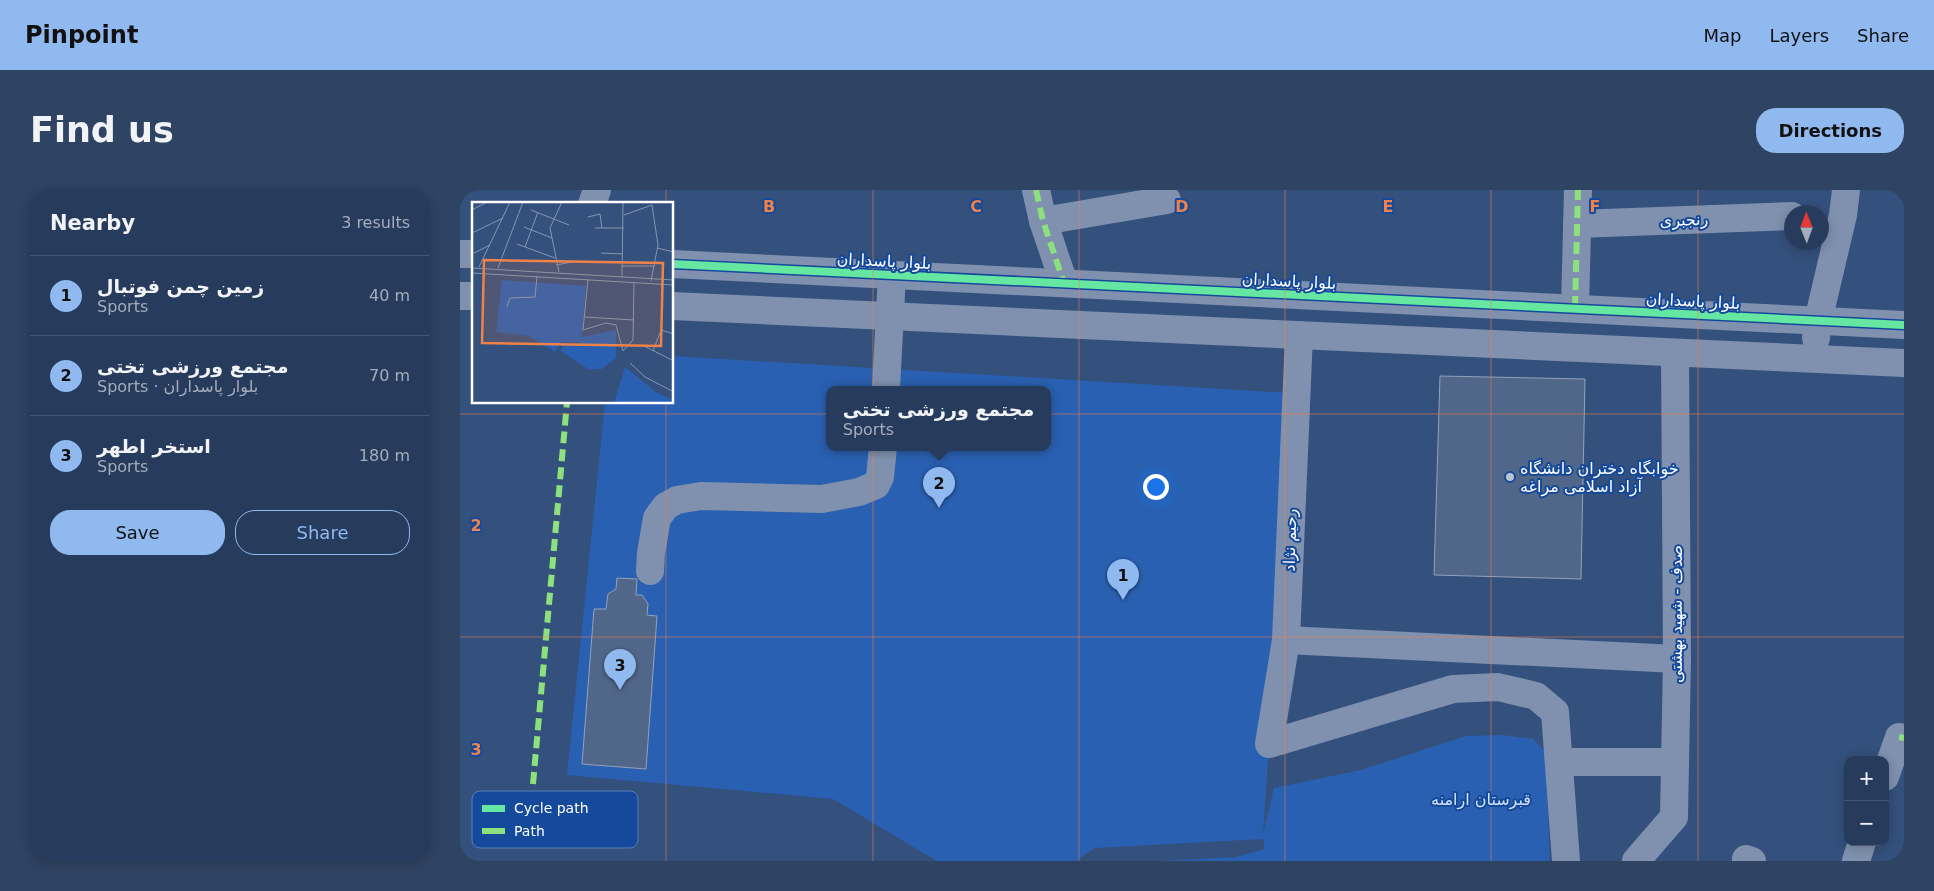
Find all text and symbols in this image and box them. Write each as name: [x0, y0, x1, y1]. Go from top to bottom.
text: Pinpoint: [25, 21, 138, 49]
text: Map: [1703, 25, 1741, 46]
text: Layers: [1769, 25, 1829, 46]
text: Share: [1857, 25, 1909, 46]
button: Directions: [1756, 108, 1904, 153]
text: Find us: [30, 110, 174, 150]
text: B: [763, 197, 775, 216]
text: C: [970, 197, 982, 216]
text: D: [1175, 197, 1189, 216]
text: E: [1383, 197, 1393, 216]
text: F: [1590, 197, 1600, 216]
inset map: [472, 202, 674, 404]
north arrow: [1784, 205, 1829, 250]
street label: رنجبری: [1659, 210, 1709, 231]
text: Nearby: [50, 211, 135, 235]
text: 3 results: [341, 213, 410, 232]
street label: بلوار پاسداران: [836, 249, 932, 274]
street label: بلوار پاسداران: [1241, 269, 1337, 294]
text: زمین چمن فوتبال: [97, 275, 264, 297]
text: 1: [60, 286, 72, 305]
text: 40 m: [369, 286, 410, 305]
street label: بلوار پاسداران: [1645, 289, 1741, 314]
text: Sports: [97, 297, 148, 316]
text: مجتمع ورزشی تختی: [97, 355, 289, 377]
text: 2: [60, 366, 72, 385]
text: 70 m: [369, 366, 410, 385]
text: Sports · بلوار پاسداران: [97, 377, 258, 396]
popup: [826, 386, 1051, 451]
text: مجتمع ورزشی تختی: [843, 398, 1034, 420]
text: Sports: [843, 420, 894, 439]
text: استخر اطهر: [97, 435, 211, 457]
text: 3: [60, 446, 72, 465]
text: 180 m: [359, 446, 410, 465]
text: Sports: [97, 457, 148, 476]
place label: خوابگاه دختران دانشگاه آزاد اسلامی مراغه: [1520, 459, 1679, 497]
pin: 2: [923, 467, 955, 508]
marker: خوابگاه دختران دانشگاه آزاد اسلامی مراغه: [1504, 471, 1516, 483]
your location: [1143, 474, 1169, 500]
street label: رحیم نژاد: [1279, 508, 1302, 572]
button: Save: [50, 510, 225, 555]
button: Share: [235, 510, 410, 555]
text: 2: [470, 516, 482, 535]
street label: صدف - شهید بهشتی: [1667, 545, 1687, 683]
pin: 1: [1107, 559, 1139, 600]
pin: 3: [604, 649, 636, 690]
text: 3: [470, 740, 482, 759]
map controls: [1844, 756, 1889, 846]
button: +: [1844, 756, 1889, 801]
park label: قبرستان ارامنه: [1431, 790, 1531, 810]
legend: [472, 791, 638, 848]
text: Cycle path: [514, 800, 589, 816]
button: −: [1844, 801, 1889, 846]
text: Path: [514, 823, 545, 839]

